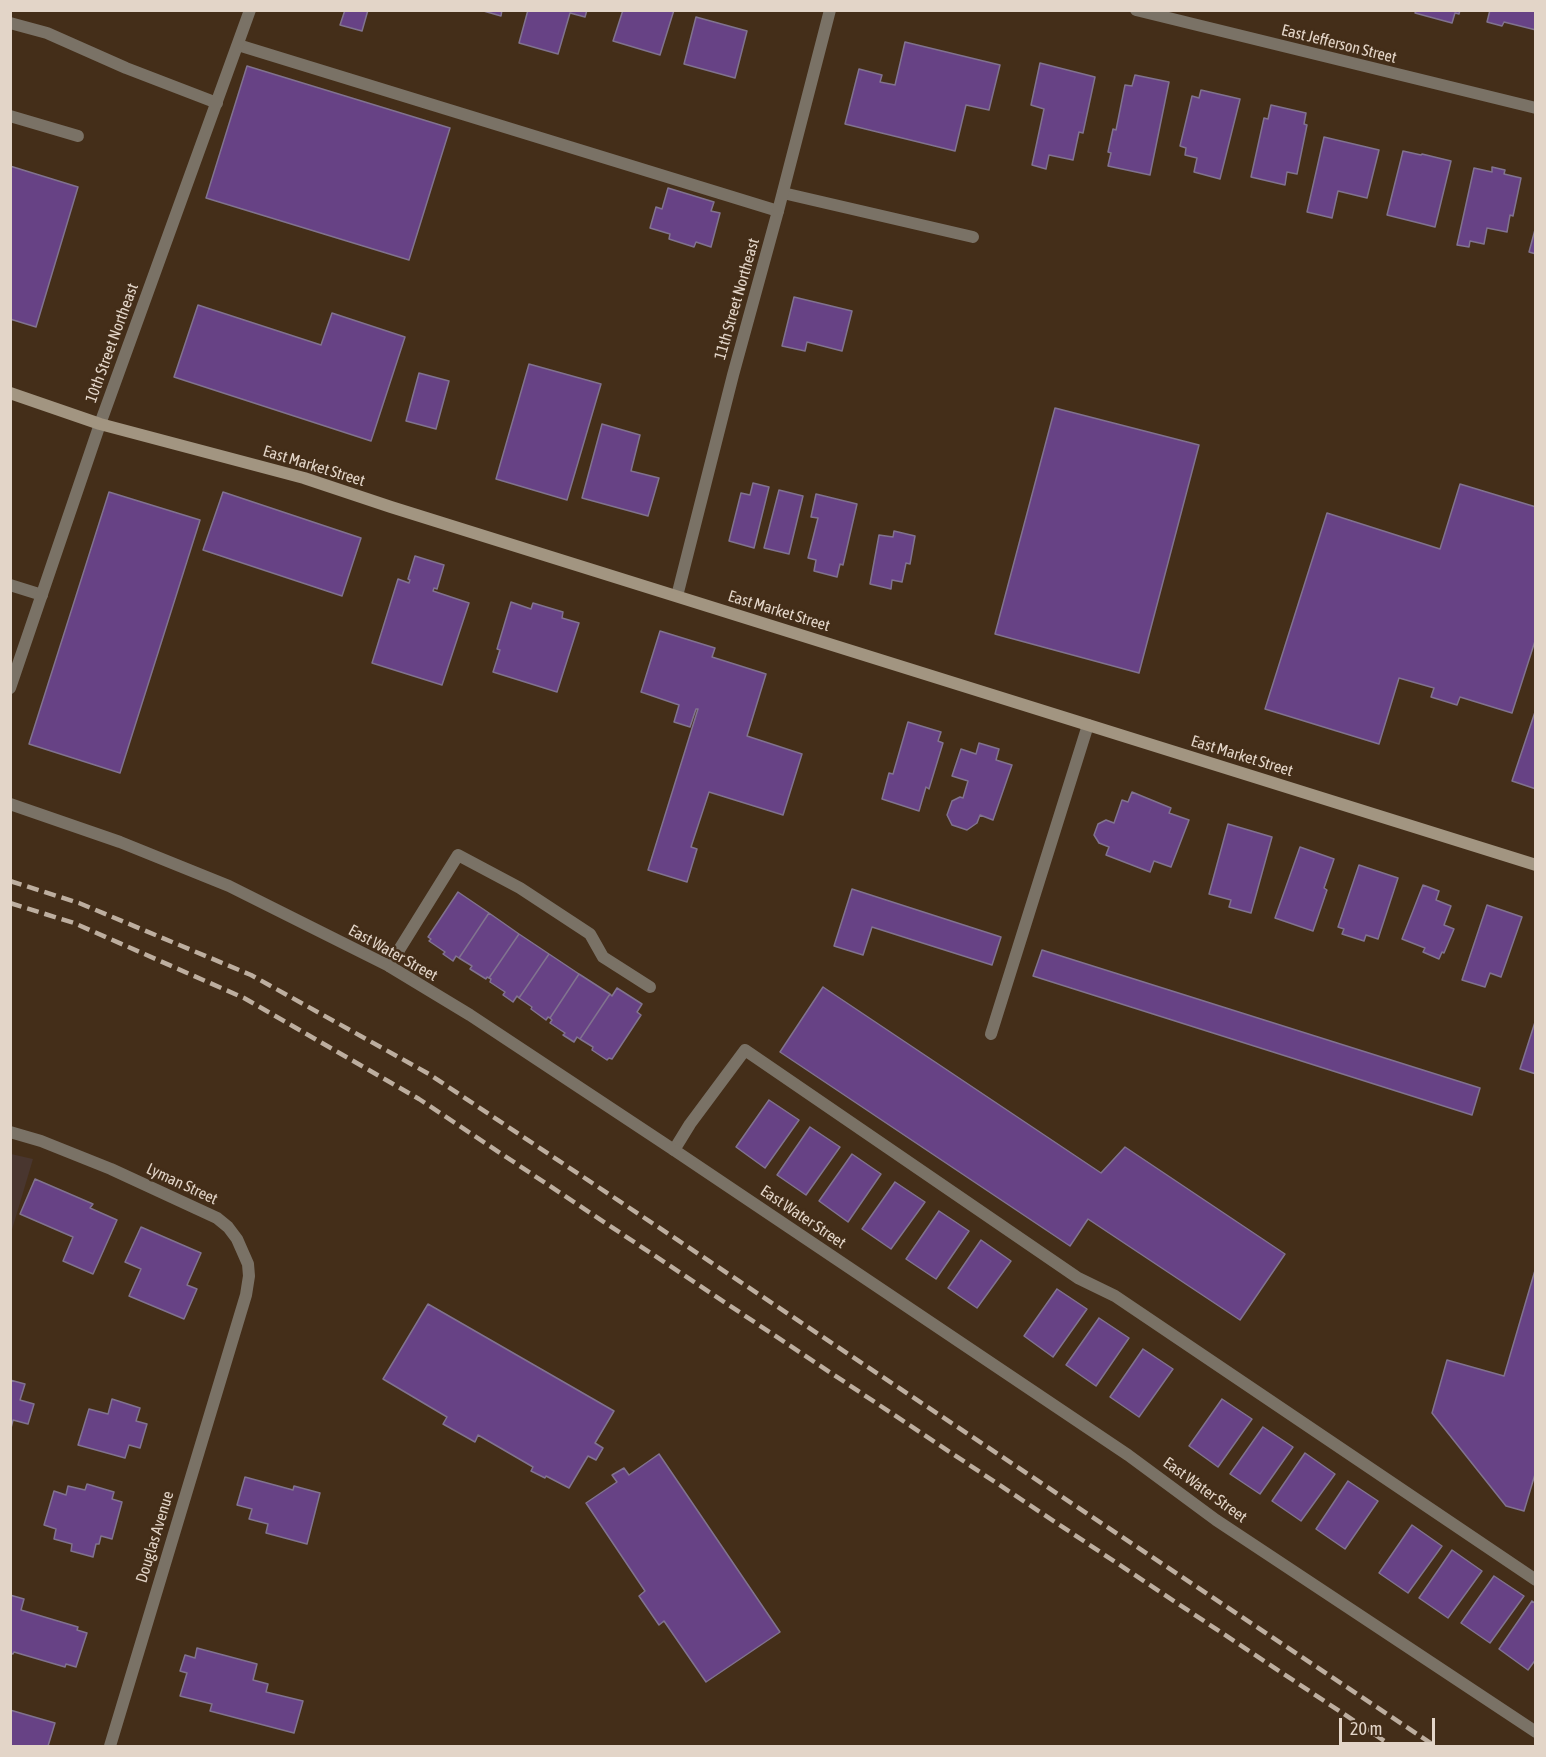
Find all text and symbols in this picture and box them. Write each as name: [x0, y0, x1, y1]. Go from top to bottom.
street label: East Jefferson Street: [1279, 20, 1399, 68]
street label: 11th Street Northeast: [710, 236, 764, 362]
street label: 10th Street Northeast: [81, 281, 143, 405]
street label: East Market Street: [261, 441, 367, 491]
street label: East Market Street: [726, 586, 832, 636]
street label: East Market Street: [1189, 731, 1295, 781]
street label: East Water Street: [345, 921, 441, 985]
street label: Lyman Street: [143, 1159, 221, 1209]
street label: East Water Street: [757, 1181, 849, 1253]
street label: East Water Street: [1159, 1453, 1251, 1527]
street label: Douglas Avenue: [132, 1489, 178, 1585]
scale bar: [1342, 1706, 1438, 1744]
text: 20 m: [1350, 1718, 1382, 1739]

